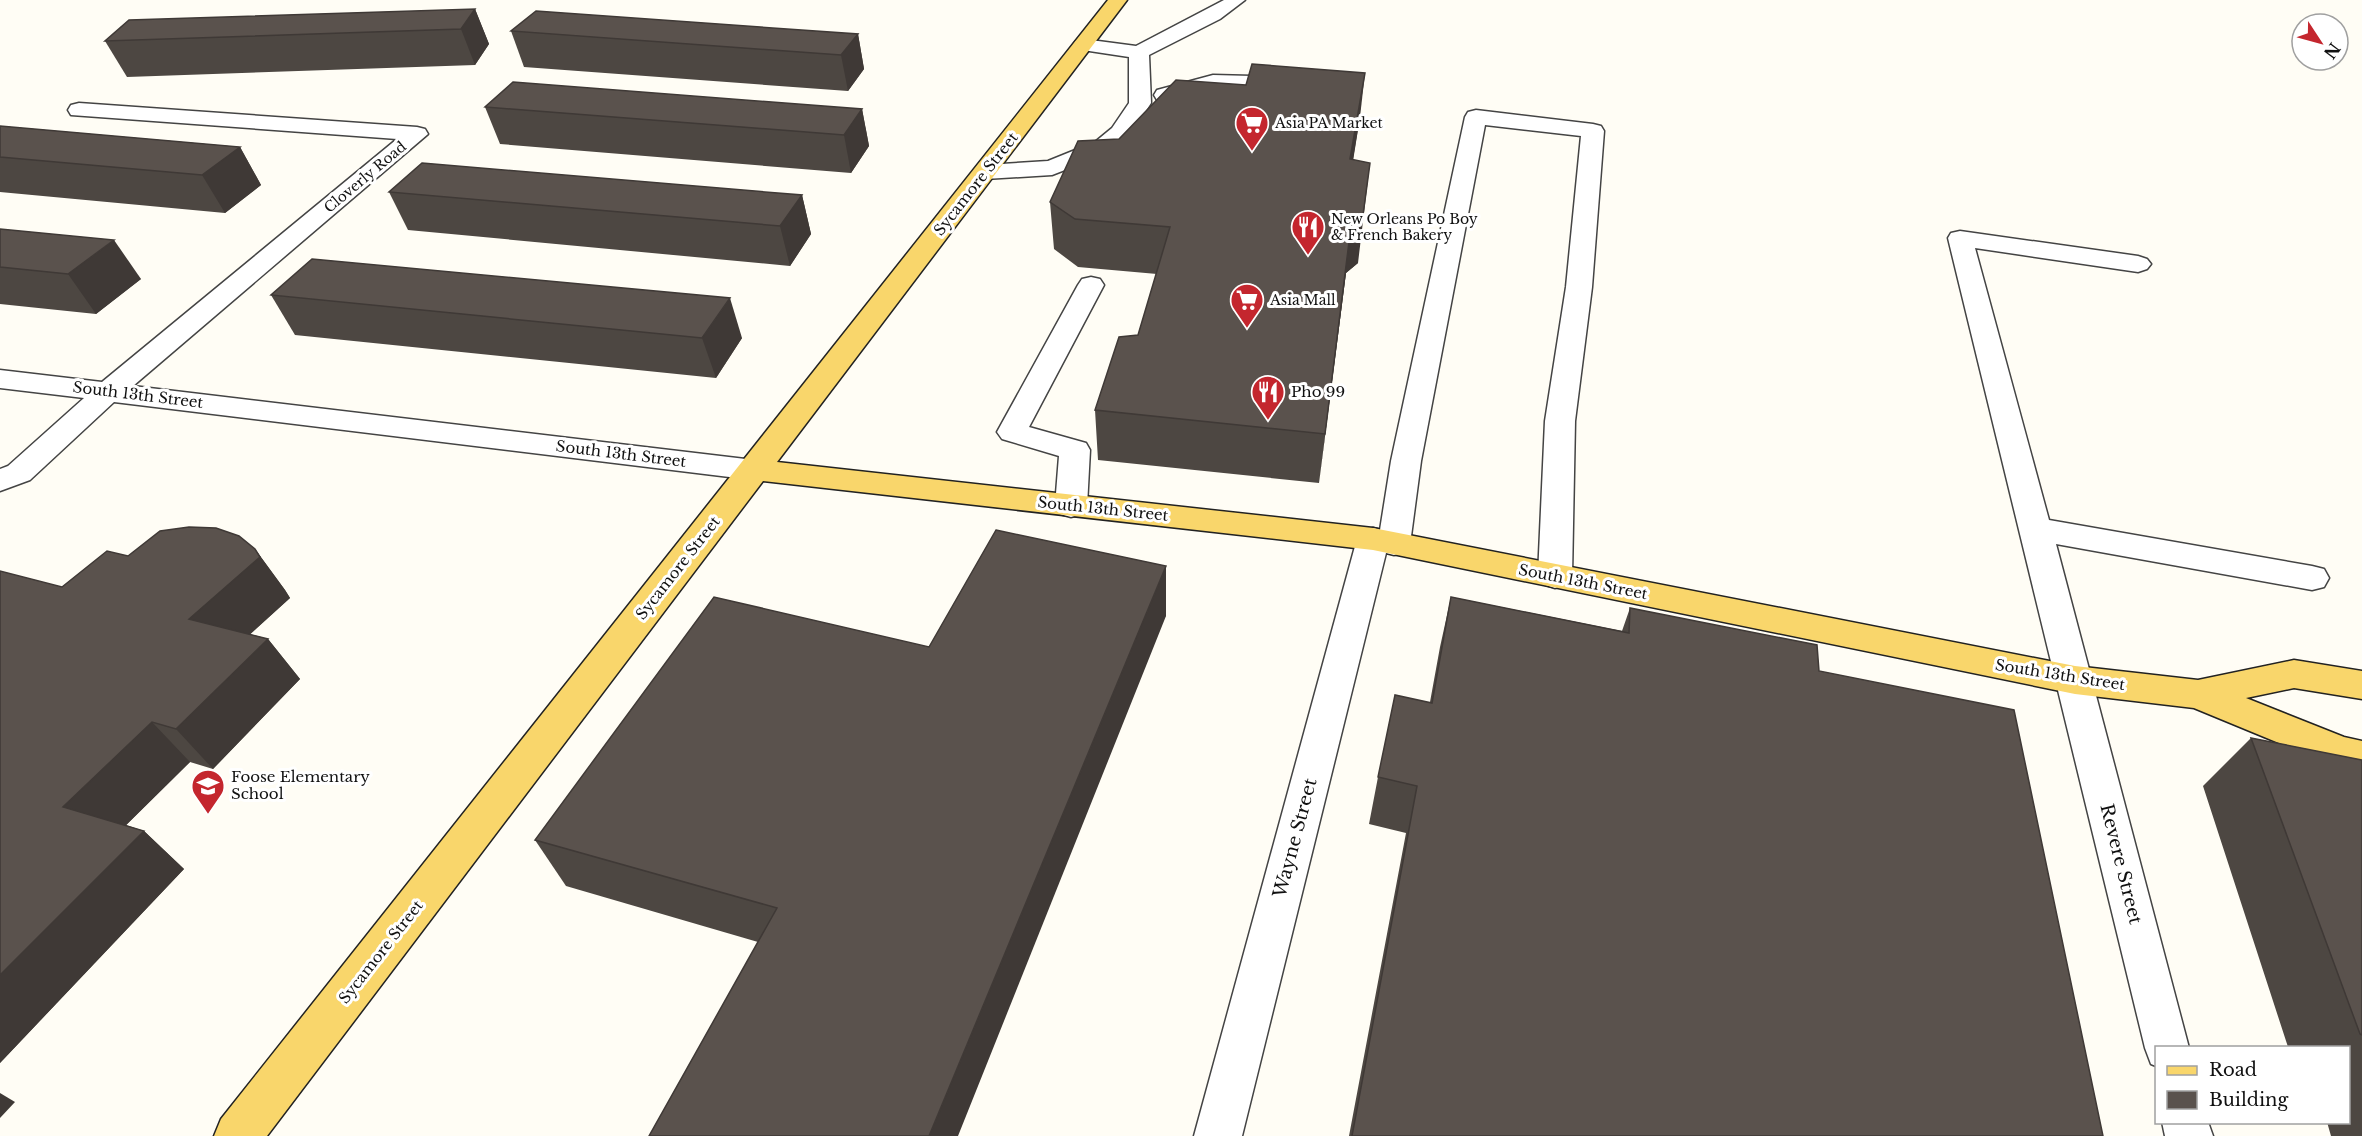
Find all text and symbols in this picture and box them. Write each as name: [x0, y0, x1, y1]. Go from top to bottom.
north arrow: [2290, 12, 2350, 72]
text: N: [2320, 39, 2345, 63]
supermarket icon: Asia PA Market: [1234, 105, 1270, 152]
place label: Asia PA Market: [1274, 114, 1383, 132]
street label: Sycamore Street: [929, 128, 1022, 239]
street label: Cloverly Road: [320, 137, 410, 217]
restaurant icon: New Orleans Po Boy & French Bakery: [1290, 209, 1326, 256]
place label: New Orleans Po Boy & French Bakery: [1331, 210, 1478, 244]
supermarket icon: Asia Mall: [1229, 282, 1265, 329]
place label: Asia Mall: [1269, 291, 1336, 309]
restaurant icon: Pho 99: [1250, 374, 1286, 421]
street label: South 13th Street: [72, 377, 205, 412]
place label: Pho 99: [1291, 382, 1345, 401]
street label: South 13th Street: [555, 436, 688, 471]
street label: South 13th Street: [1037, 492, 1170, 525]
street label: Sycamore Street: [631, 512, 724, 623]
street label: South 13th Street: [1517, 560, 1650, 603]
street label: South 13th Street: [1994, 655, 2127, 694]
place label: Foose Elementary School: [231, 767, 370, 803]
school or university icon: Foose Elementary School: [190, 768, 226, 815]
street label: Wayne Street: [1268, 776, 1322, 901]
street label: Revere Street: [2095, 802, 2147, 927]
street label: Sycamore Street: [334, 896, 427, 1007]
legend: [2155, 1046, 2350, 1124]
text: Road: [2209, 1059, 2257, 1081]
text: Building: [2209, 1089, 2288, 1111]

